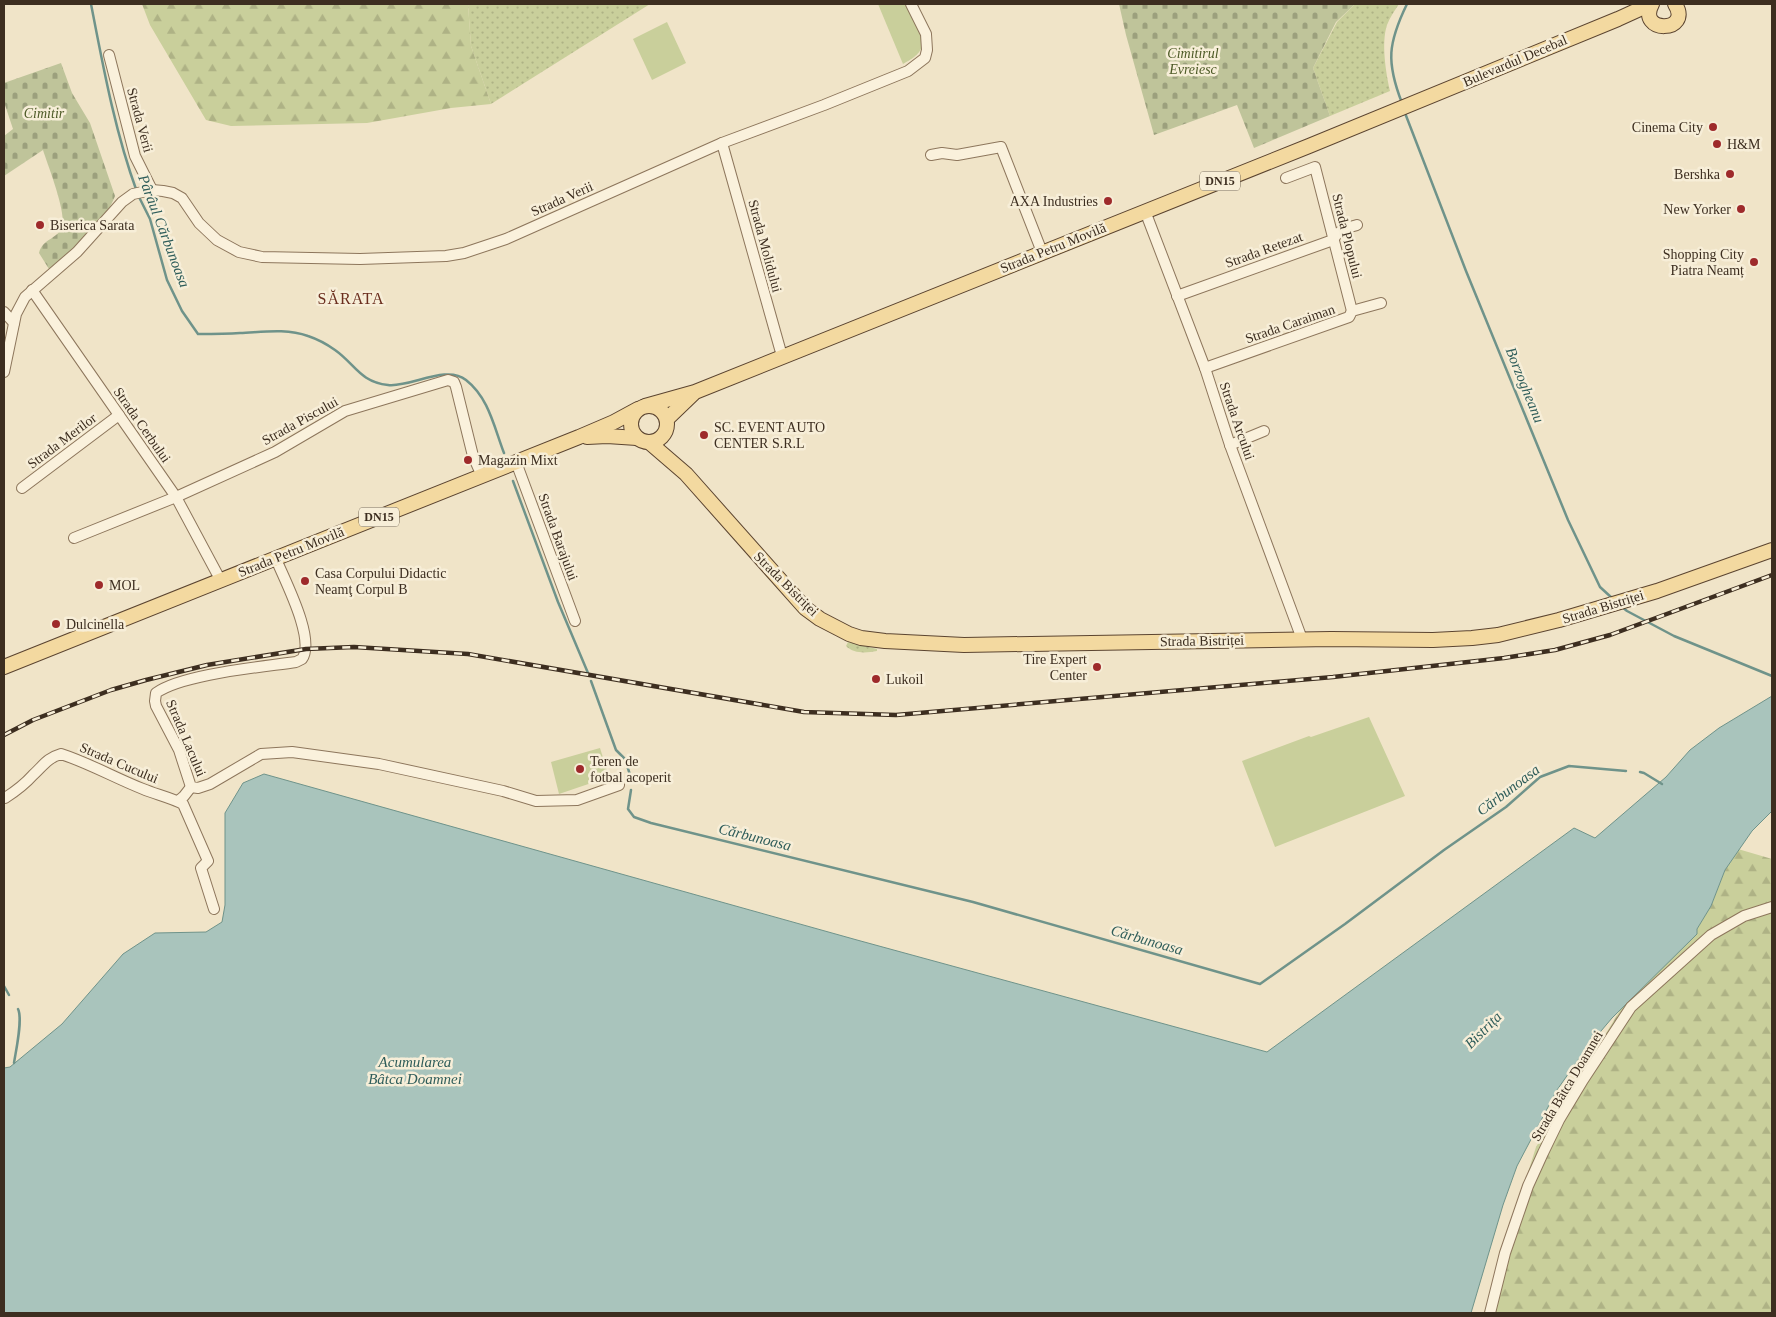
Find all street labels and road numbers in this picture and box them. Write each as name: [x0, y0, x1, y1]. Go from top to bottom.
street label: Bulevardul Decebal: [1461, 32, 1569, 90]
street label: Strada Verii: [124, 86, 156, 154]
road number: DN15: [1200, 172, 1240, 190]
street label: Strada Verii: [529, 179, 595, 219]
street label: Strada Plopului: [1329, 192, 1365, 280]
street label: Strada Molidului: [745, 198, 785, 294]
street label: Strada Petru Movilă: [998, 220, 1109, 276]
street label: Strada Retezat: [1223, 229, 1305, 271]
street label: Strada Caraiman: [1243, 302, 1337, 346]
street label: Strada Arcului: [1217, 380, 1257, 462]
street label: Strada Cerbului: [111, 385, 174, 466]
street label: Strada Piscului: [259, 394, 341, 448]
street label: Strada Merilor: [25, 410, 100, 472]
street label: Strada Barajului: [535, 492, 581, 583]
road number: DN15: [359, 508, 399, 526]
street label: Strada Petru Movilă: [236, 524, 347, 580]
street label: Strada Bistriței: [750, 549, 821, 620]
street label: Strada Bistriței: [1560, 587, 1646, 627]
street label: Strada Bistriței: [1160, 633, 1244, 650]
street label: Strada Lacului: [163, 697, 209, 779]
street label: Strada Cucului: [78, 740, 161, 786]
street label: Strada Bâtca Doamnei: [1528, 1028, 1606, 1144]

